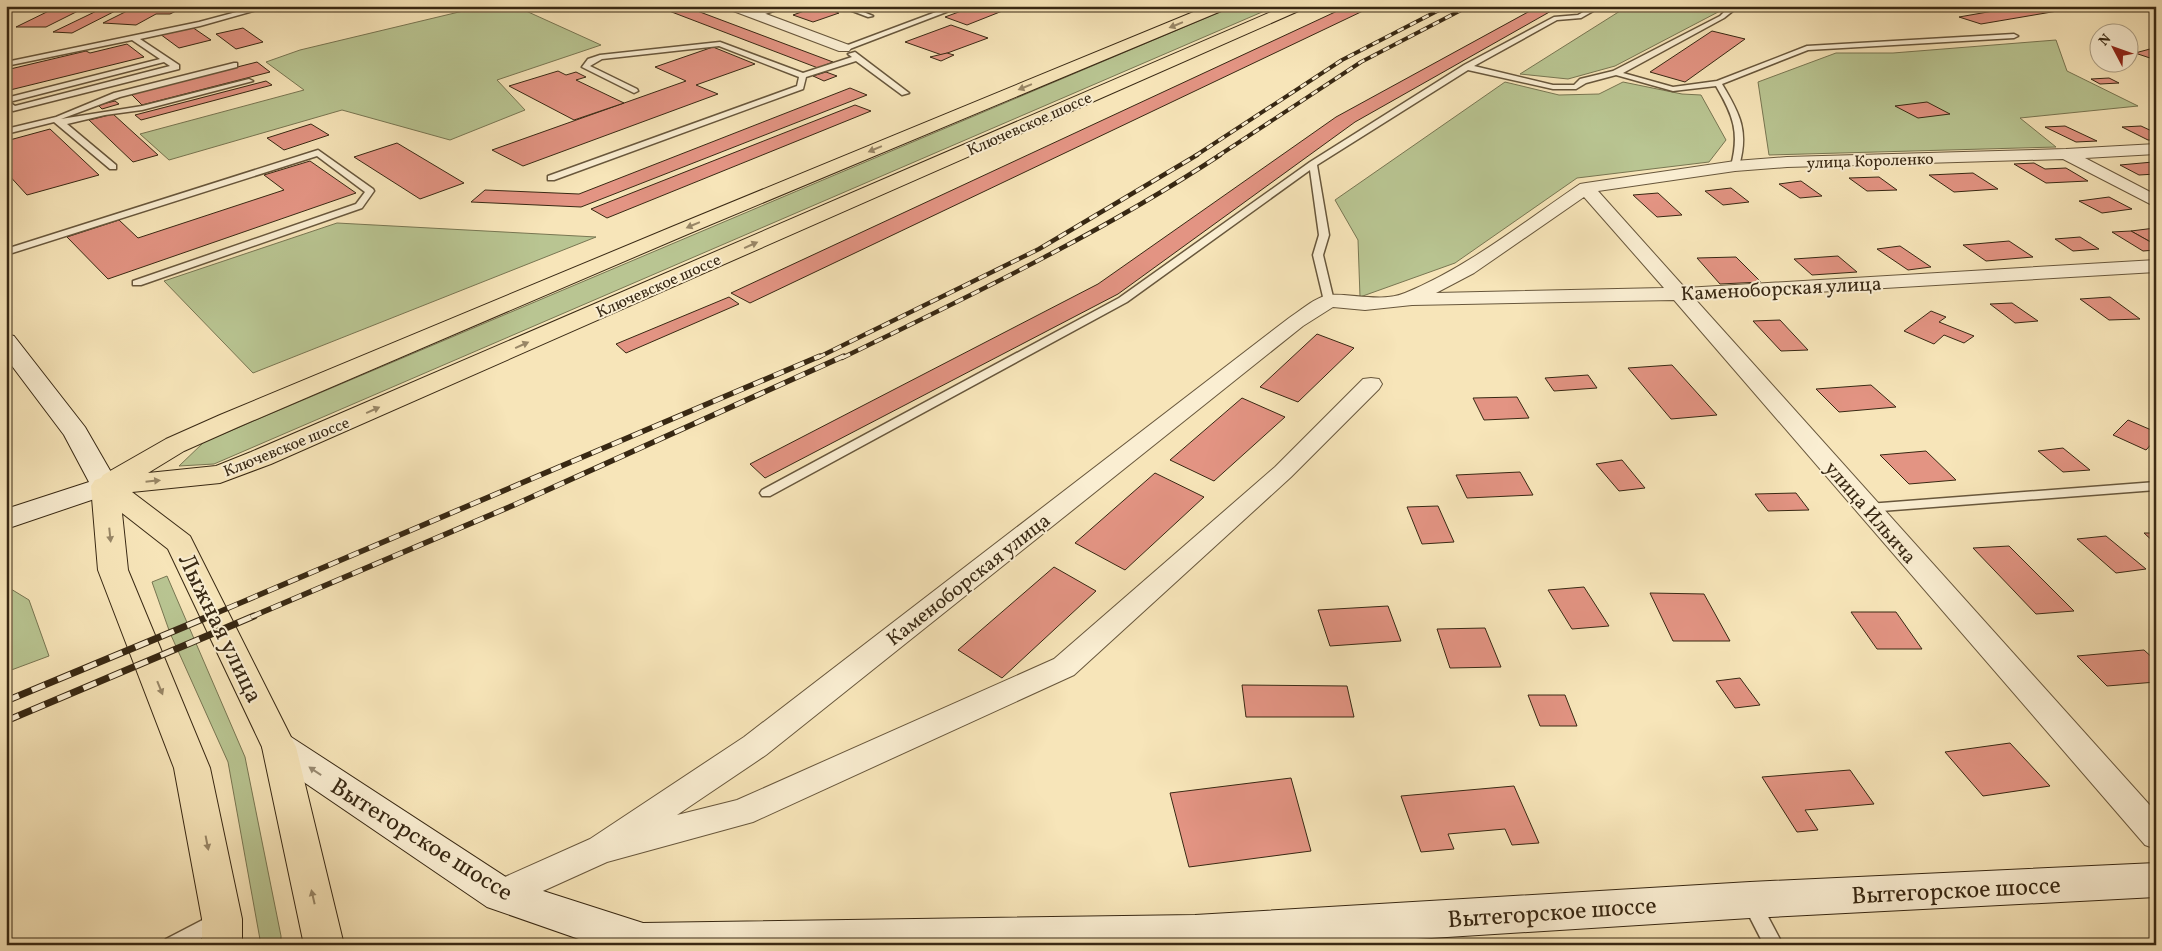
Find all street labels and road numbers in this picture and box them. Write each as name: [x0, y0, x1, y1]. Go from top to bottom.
street label: Ключевское шоссе: [964, 87, 1096, 162]
street label: улица Короленко: [1806, 149, 1934, 175]
street label: Ключевское шоссе: [593, 249, 725, 324]
street label: Каменоборская улица: [1680, 271, 1882, 309]
street label: Ключевское шоссе: [220, 412, 353, 483]
street label: улица Ильича: [1817, 456, 1922, 571]
street label: Каменоборская улица: [881, 508, 1057, 654]
street label: Лыжная улица: [168, 549, 270, 709]
street label: Вытегорское шоссе: [323, 771, 519, 911]
street label: Вытегорское шоссе: [1851, 870, 2062, 914]
street label: Вытегорское шоссе: [1446, 890, 1658, 938]

